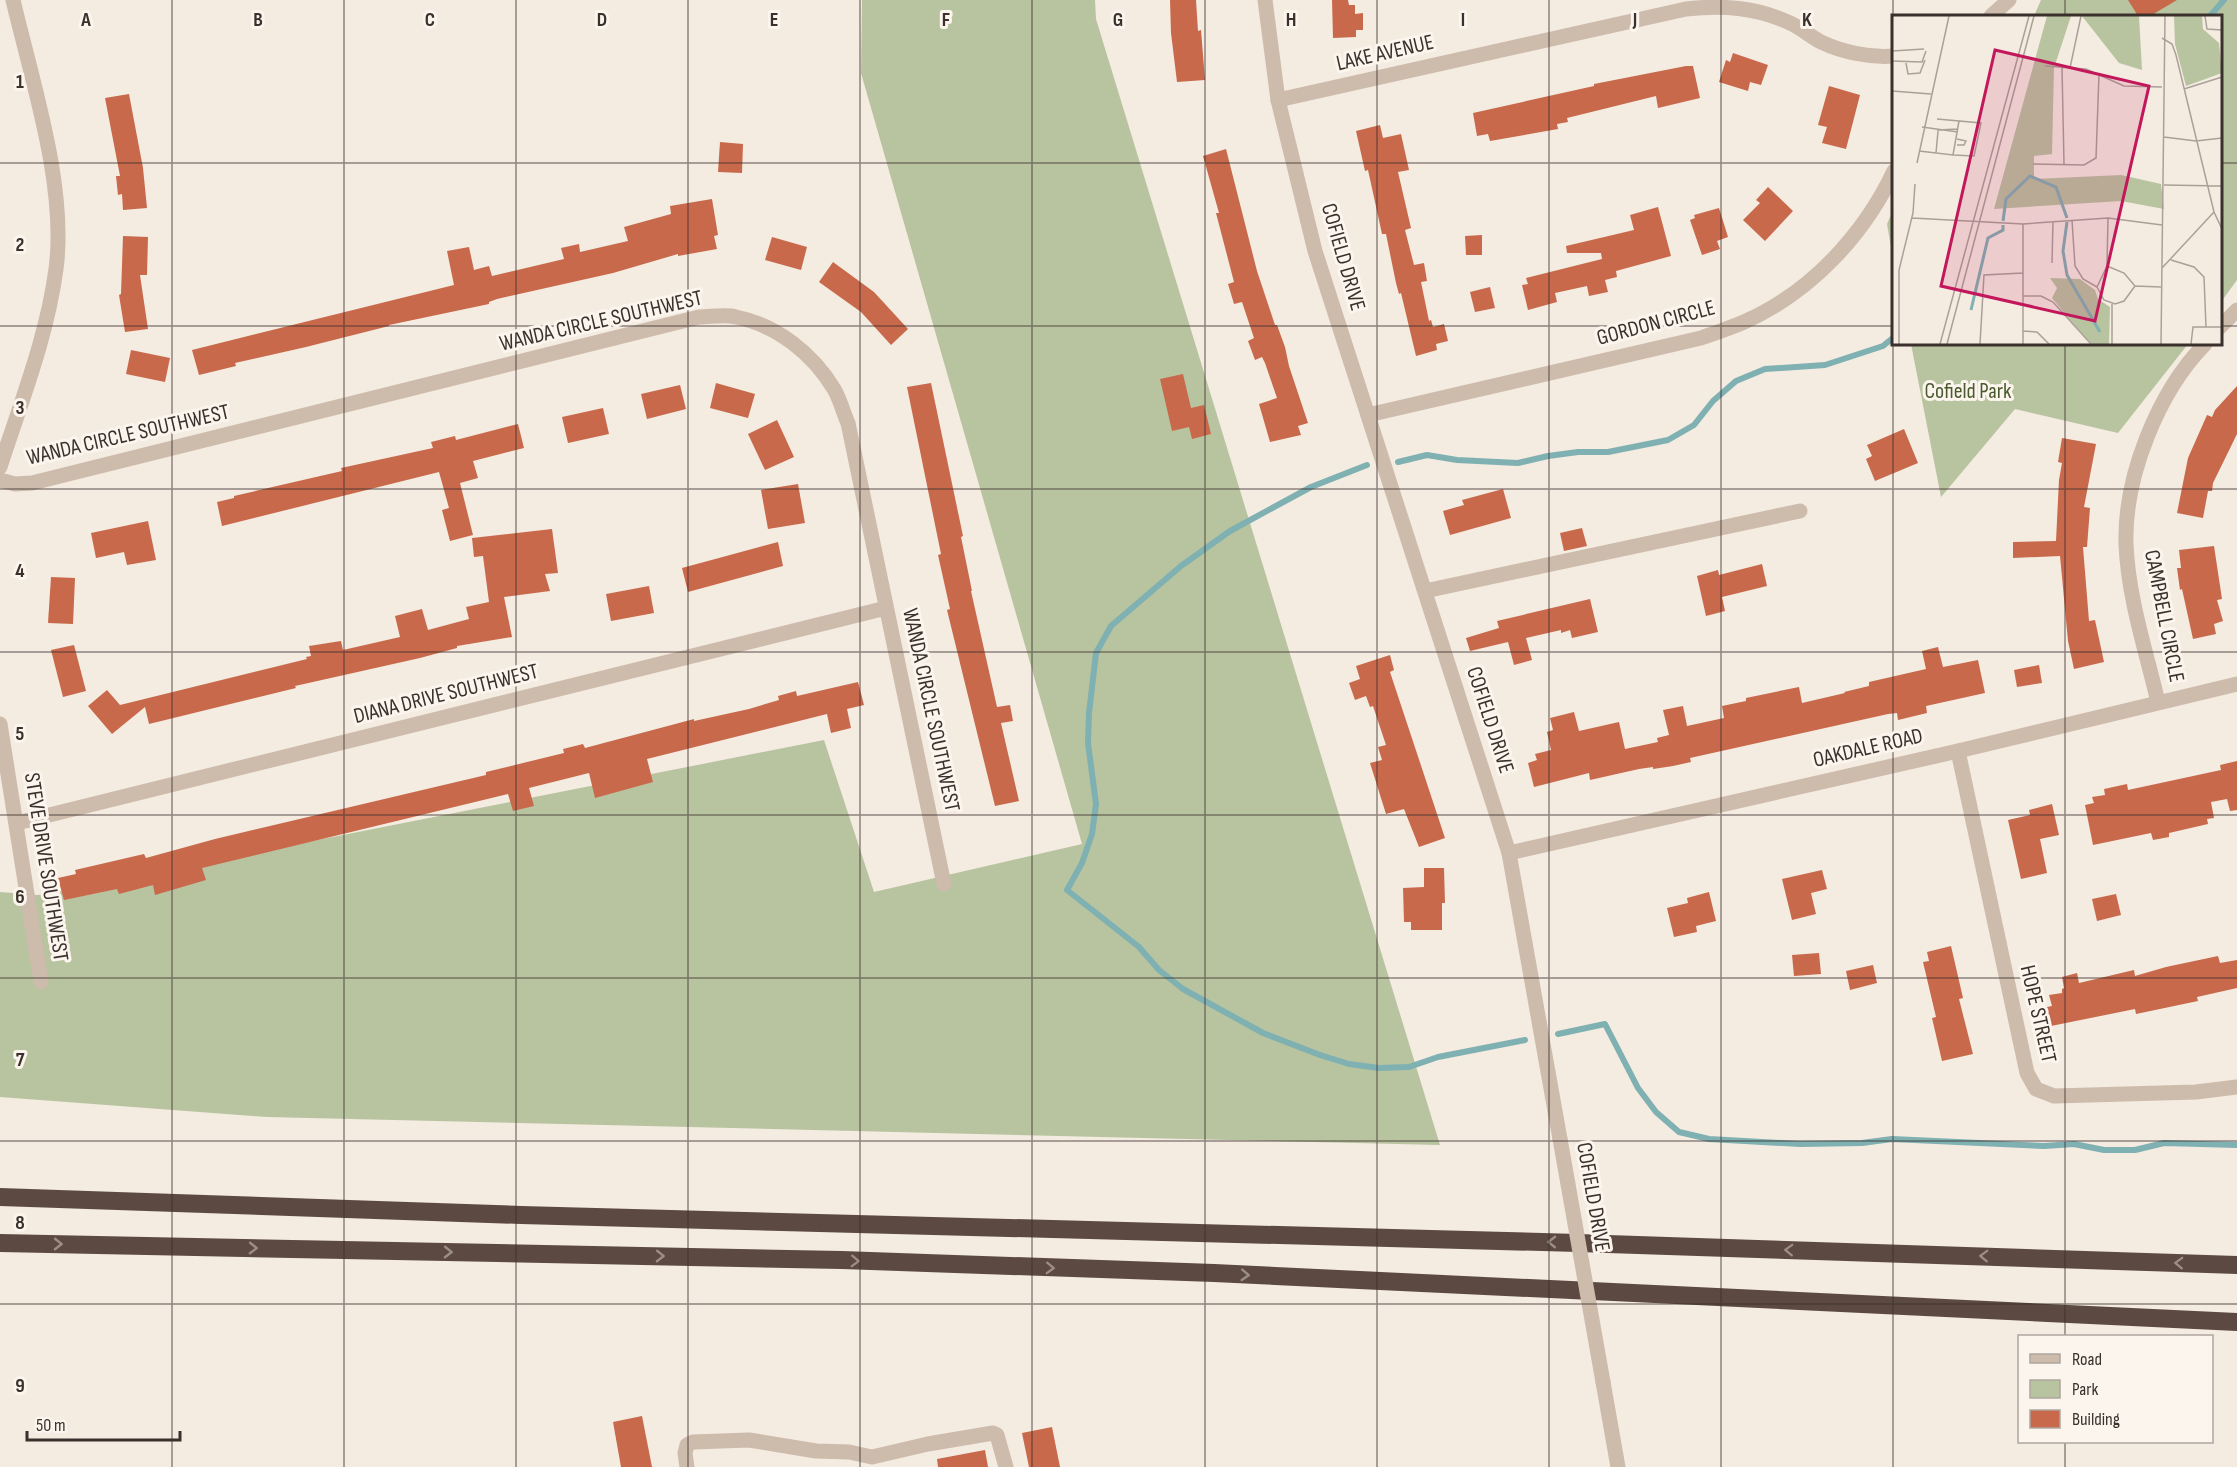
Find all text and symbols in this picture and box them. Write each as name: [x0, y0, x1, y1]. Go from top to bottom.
text: A: [80, 8, 91, 32]
text: B: [253, 8, 263, 32]
text: C: [425, 8, 435, 32]
text: D: [597, 8, 607, 32]
text: E: [770, 8, 778, 32]
text: F: [942, 8, 950, 32]
text: G: [1113, 8, 1123, 32]
text: H: [1286, 8, 1296, 32]
text: I: [1461, 8, 1465, 32]
text: J: [1632, 8, 1637, 32]
text: K: [1802, 8, 1812, 32]
inset map: [1892, 15, 2222, 345]
street label: LAKE AVENUE: [1334, 29, 1436, 77]
text: 1: [16, 70, 24, 94]
street label: COFIELD DRIVE: [1315, 200, 1371, 314]
text: 2: [16, 233, 24, 257]
street label: WANDA CIRCLE SOUTHWEST: [497, 285, 705, 357]
street label: GORDON CIRCLE: [1594, 294, 1718, 352]
park label: Cofield Park: [1925, 378, 2012, 405]
text: 3: [16, 396, 25, 420]
street label: WANDA CIRCLE SOUTHWEST: [24, 399, 232, 471]
street label: CAMPBELL CIRCLE: [2138, 548, 2190, 684]
text: 4: [15, 559, 25, 583]
street label: WANDA CIRCLE SOUTHWEST: [896, 606, 966, 814]
street label: DIANA DRIVE SOUTHWEST: [351, 658, 541, 730]
street label: COFIELD DRIVE: [1460, 663, 1520, 777]
text: 5: [16, 722, 25, 746]
street label: OAKDALE ROAD: [1811, 722, 1925, 774]
street label: STEVE DRIVE SOUTHWEST: [18, 771, 74, 963]
text: 6: [15, 885, 25, 909]
street label: HOPE STREET: [2014, 963, 2062, 1065]
text: 7: [16, 1048, 25, 1072]
street label: COFIELD DRIVE: [1570, 1140, 1616, 1254]
text: 8: [15, 1211, 25, 1235]
one-way arrow: [1547, 1236, 1556, 1249]
one-way arrow: [54, 1238, 63, 1250]
one-way arrow: [249, 1242, 258, 1254]
one-way arrow: [1784, 1244, 1793, 1256]
one-way arrow: [444, 1246, 453, 1258]
one-way arrow: [655, 1250, 664, 1263]
one-way arrow: [1979, 1250, 1988, 1263]
one-way arrow: [850, 1254, 859, 1267]
one-way arrow: [2174, 1257, 2183, 1269]
one-way arrow: [1045, 1261, 1054, 1274]
one-way arrow: [1240, 1268, 1249, 1281]
legend: [2018, 1335, 2213, 1443]
text: Road: [2072, 1349, 2102, 1370]
text: 9: [15, 1374, 25, 1398]
text: Park: [2072, 1379, 2098, 1400]
scale bar: [27, 1404, 180, 1442]
text: Building: [2072, 1409, 2120, 1430]
text: 50 m: [36, 1415, 66, 1436]

